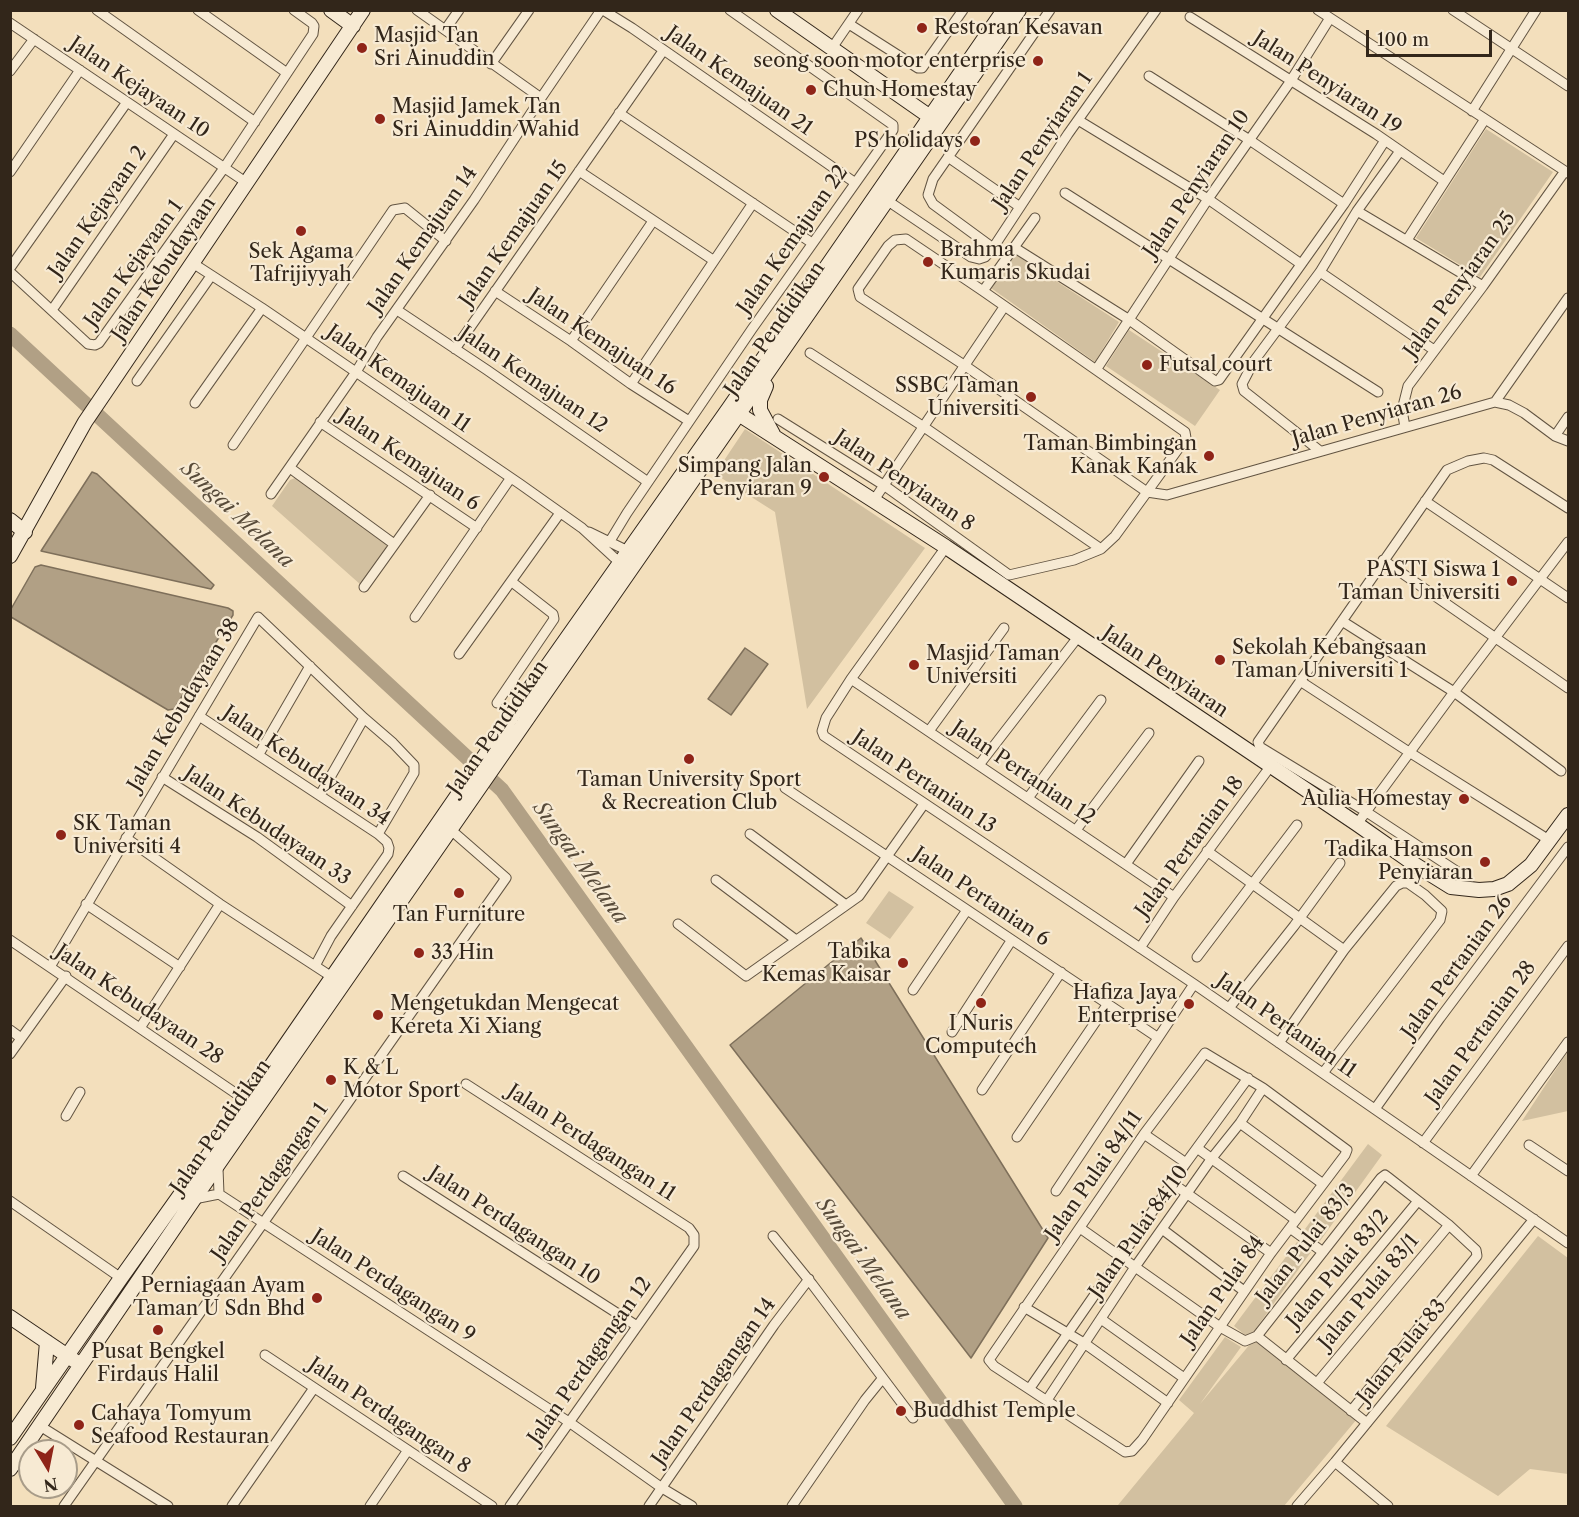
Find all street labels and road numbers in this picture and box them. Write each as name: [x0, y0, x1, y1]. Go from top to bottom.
street label: Jalan Kemajuan 21: [661, 21, 817, 141]
street label: Jalan Penyiaran 19: [1248, 26, 1406, 140]
street label: Jalan Kejayaan 10: [64, 32, 214, 144]
street label: Jalan Penyiaran 1: [988, 68, 1098, 214]
street label: Jalan Penyiaran 10: [1139, 105, 1255, 263]
street label: Jalan Kejayaan 2: [44, 142, 152, 282]
street label: Jalan Kemajuan 15: [455, 156, 573, 312]
street label: Jalan Kemajuan 22: [733, 161, 853, 319]
street label: Jalan Kemajuan 14: [363, 162, 483, 318]
street label: Jalan Kebudayaan: [107, 192, 221, 346]
street label: Jalan Kejayaan 1: [80, 196, 188, 332]
street label: Jalan Penyiaran 25: [1399, 207, 1521, 363]
street label: Jalan Pendidikan: [720, 257, 830, 401]
street label: Jalan Kemajuan 16: [523, 284, 681, 400]
street label: Jalan Kemajuan 11: [321, 320, 475, 438]
street label: Jalan Kemajuan 12: [454, 322, 612, 438]
street label: Jalan Penyiaran 26: [1289, 380, 1465, 452]
street label: Jalan Kemajuan 6: [334, 404, 484, 516]
street label: Jalan Penyiaran 8: [829, 425, 979, 537]
street label: Jalan Kebudayaan 38: [123, 614, 245, 796]
street label: Jalan Penyiaran: [1097, 621, 1233, 723]
street label: Jalan Pendidikan: [443, 656, 553, 800]
street label: Jalan Kebudayaan 34: [218, 701, 394, 831]
street label: Jalan Pertanian 12: [946, 716, 1100, 830]
street label: Jalan Pertanian 13: [848, 725, 1000, 839]
street label: Jalan Kebudayaan 33: [179, 761, 355, 891]
street label: Jalan Pertanian 18: [1131, 772, 1249, 922]
street label: Jalan Pertanian 6: [908, 842, 1054, 952]
street label: Jalan Pertanian 26: [1397, 890, 1517, 1044]
street label: Jalan Kebudayaan 28: [50, 940, 228, 1070]
street label: Jalan Pertanian 28: [1421, 956, 1541, 1110]
street label: Jalan Pertanian 11: [1211, 969, 1361, 1083]
street label: Jalan Pendidikan: [166, 1055, 276, 1199]
street label: Jalan Perdagangan 11: [502, 1080, 680, 1206]
street label: Jalan Perdagangan 1: [206, 1098, 334, 1266]
street label: Jalan Pulai 84/11: [1040, 1107, 1148, 1245]
street label: Jalan Perdagangan 10: [424, 1161, 604, 1291]
street label: Jalan Pulai 84/10: [1084, 1161, 1194, 1303]
street label: Jalan Pulai 83/3: [1252, 1179, 1360, 1309]
street label: Jalan Pulai 83/2: [1282, 1205, 1394, 1333]
street label: Jalan Perdagangan 9: [307, 1224, 479, 1348]
street label: Jalan Pulai 83/1: [1314, 1229, 1424, 1355]
street label: Jalan Pulai 84: [1176, 1231, 1270, 1351]
street label: Jalan Perdagangan 12: [523, 1273, 657, 1449]
street label: Jalan Perdagangan 14: [647, 1294, 781, 1470]
street label: Jalan Pulai 83: [1352, 1295, 1452, 1409]
street label: Jalan Perdagangan 8: [303, 1353, 475, 1479]

